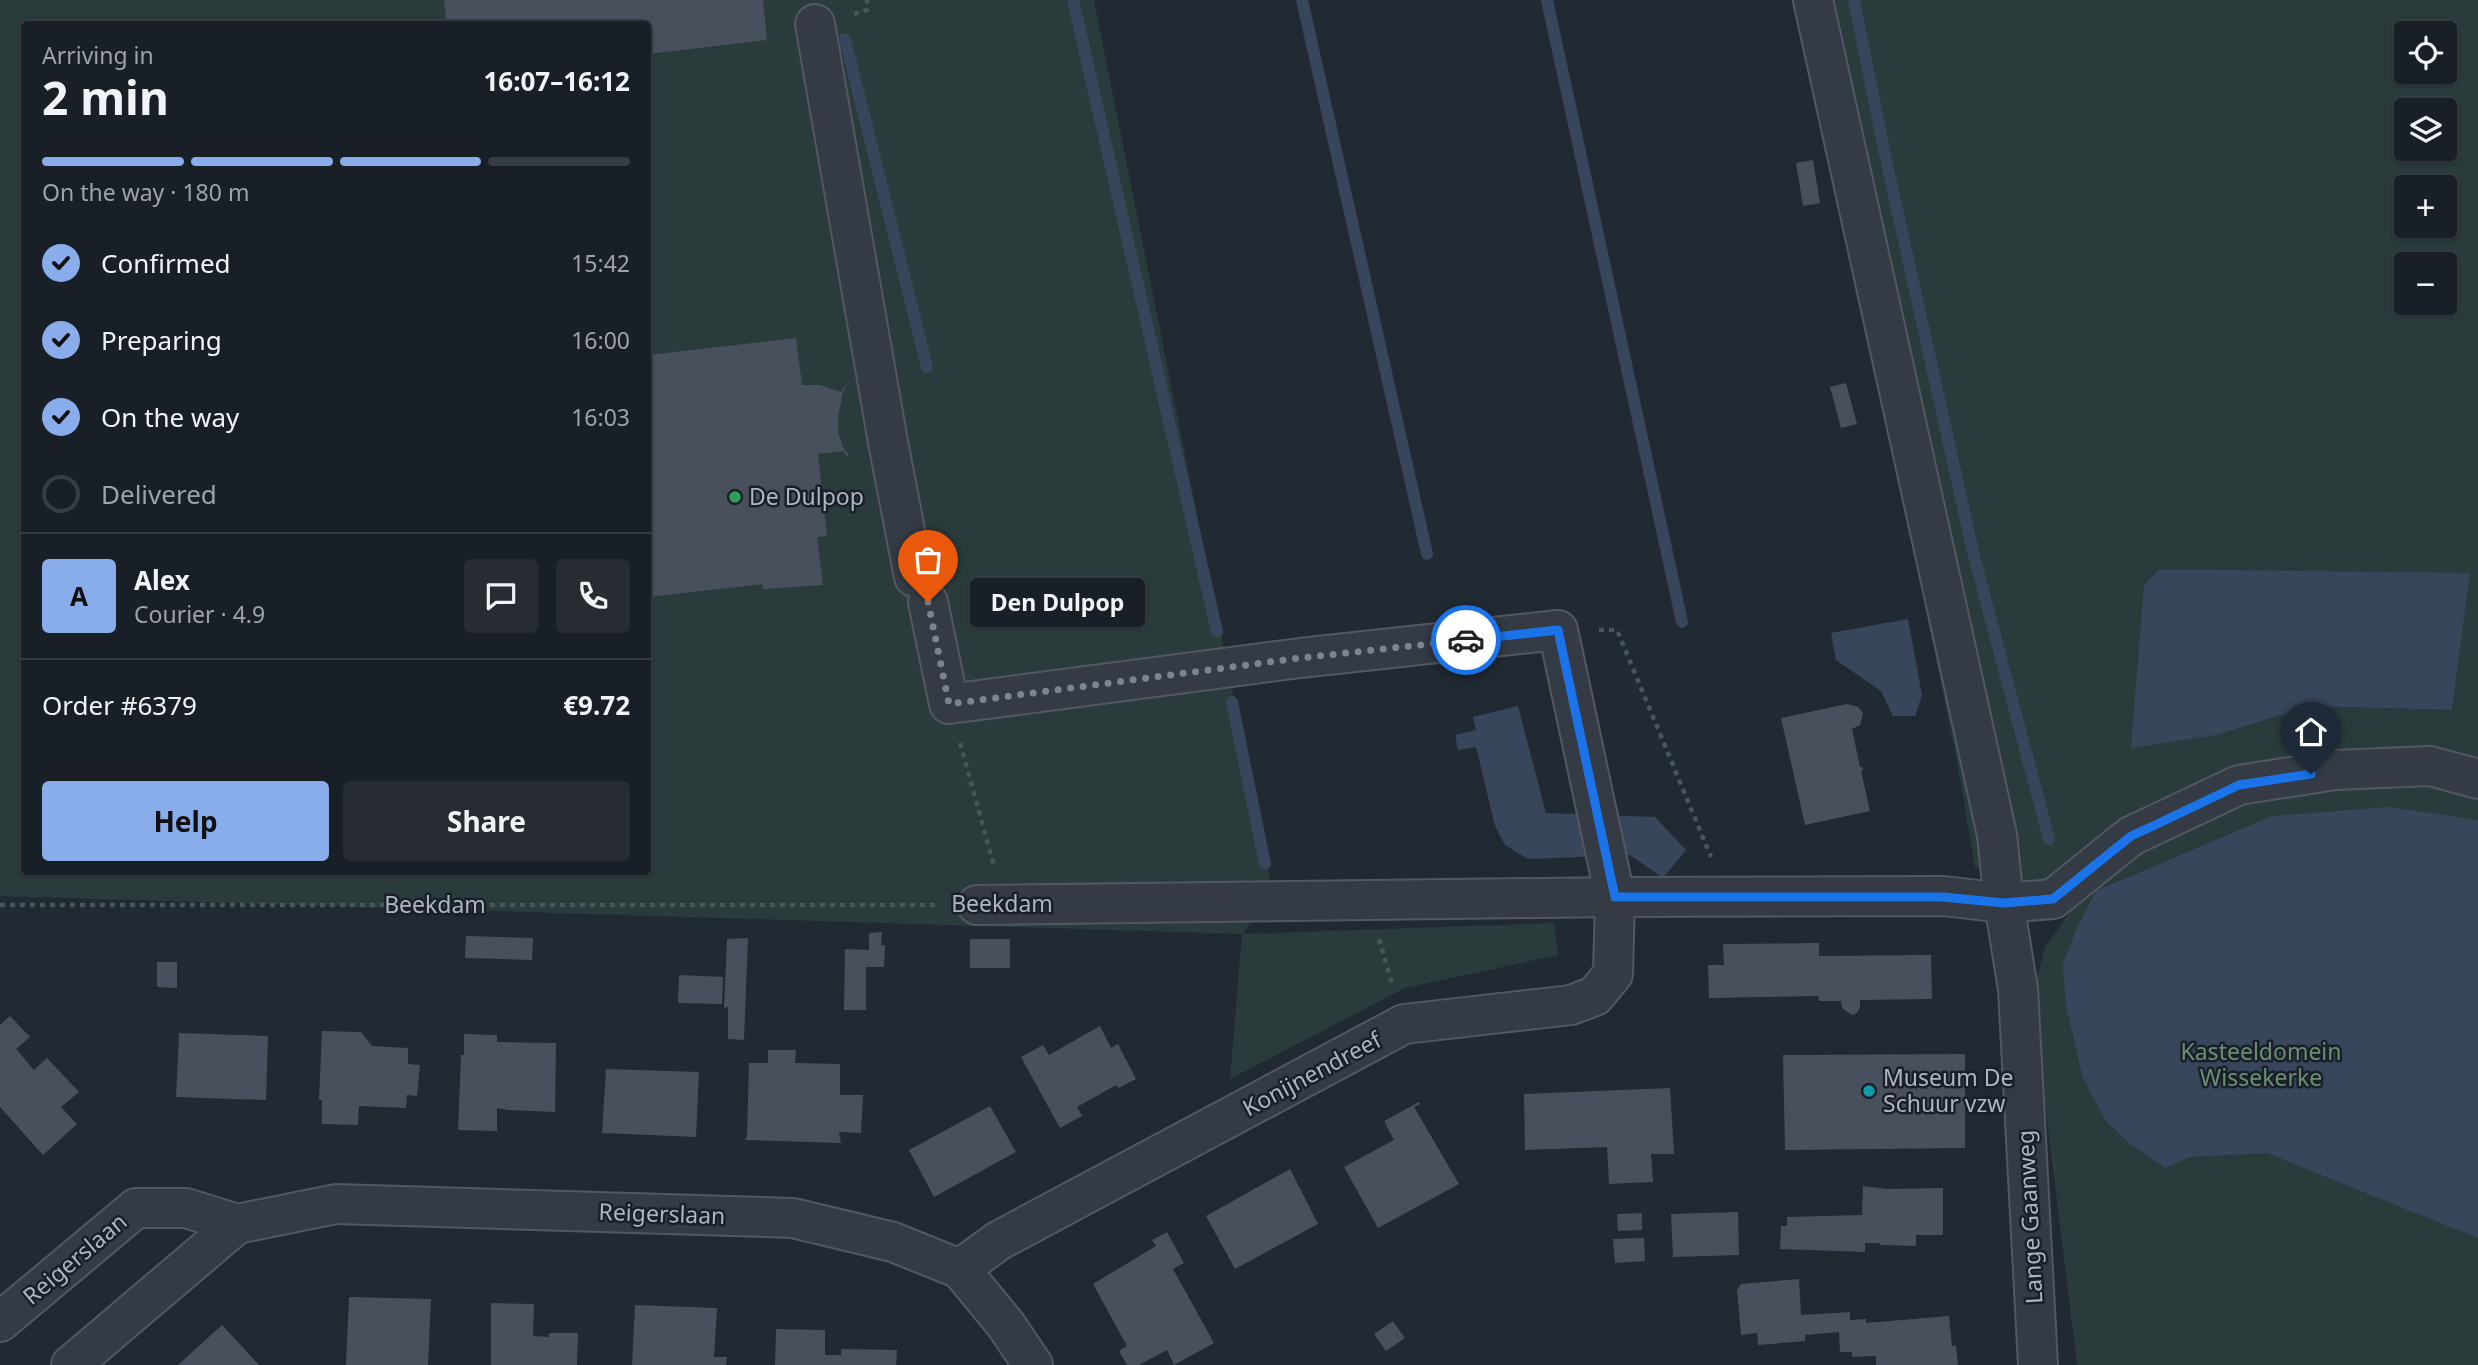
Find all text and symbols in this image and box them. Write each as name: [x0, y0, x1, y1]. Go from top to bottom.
map controls: [2394, 21, 2457, 315]
button: locate: [2394, 21, 2457, 84]
text: Arriving in: [42, 39, 154, 71]
text: 16:07–16:12: [483, 63, 630, 99]
text: 2 min: [42, 66, 169, 128]
button: layers: [2394, 98, 2457, 161]
button: +: [2394, 175, 2457, 238]
text: On the way · 180 m: [42, 176, 249, 208]
icon: check: [42, 244, 80, 282]
text: Confirmed: [101, 245, 231, 281]
text: 15:42: [571, 247, 630, 279]
button: −: [2394, 252, 2457, 315]
icon: check: [42, 321, 80, 359]
text: Preparing: [101, 322, 222, 358]
text: 16:00: [571, 324, 630, 356]
icon: check: [42, 398, 80, 436]
text: On the way: [101, 399, 239, 435]
text: 16:03: [571, 401, 630, 433]
text: Delivered: [101, 476, 217, 512]
place label: De Dulpop: [749, 480, 864, 512]
marker: De Dulpop: [727, 489, 743, 505]
pin: [898, 530, 958, 602]
icon: bag: [909, 541, 947, 579]
button: chat: [464, 559, 538, 633]
button: phone: [556, 559, 630, 633]
text: Alex: [134, 562, 190, 598]
text: A: [70, 578, 88, 614]
callout: Den Dulpop: [970, 578, 1145, 626]
text: Den Dulpop: [991, 586, 1124, 618]
text: Courier · 4.9: [134, 598, 265, 630]
courier: [1431, 605, 1501, 675]
icon: car: [1447, 621, 1485, 659]
text: Order #6379: [42, 687, 197, 723]
text: €9.72: [563, 687, 630, 723]
pin: [2281, 702, 2341, 774]
icon: home: [2292, 713, 2330, 751]
button: Help: [42, 781, 329, 861]
button: Share: [343, 781, 630, 861]
street label: Beekdam: [951, 887, 1053, 919]
street label: Beekdam: [384, 888, 486, 920]
street label: Konijnendreef: [1237, 1023, 1387, 1123]
park label: Kasteeldomein Wissekerke: [2180, 1035, 2342, 1093]
place label: Museum De Schuur vzw: [1883, 1061, 2014, 1119]
marker: Museum De Schuur vzw: [1861, 1083, 1877, 1099]
street label: Lange Gaanweg: [2008, 1129, 2050, 1305]
street label: Reigerslaan: [598, 1195, 726, 1231]
street label: Reigerslaan: [16, 1205, 133, 1311]

